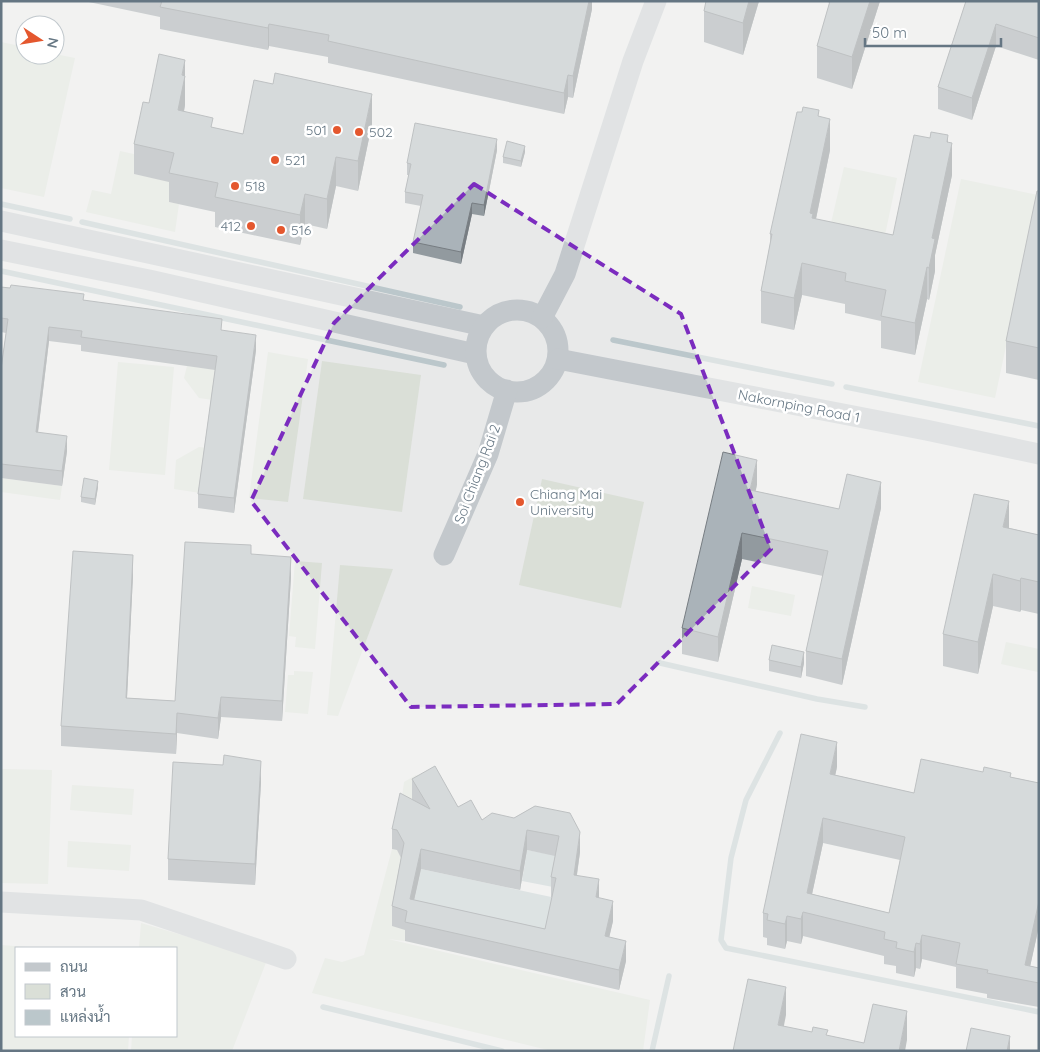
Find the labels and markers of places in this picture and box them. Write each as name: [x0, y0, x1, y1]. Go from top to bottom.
place label: 501: [306, 121, 327, 139]
place label: 502: [369, 123, 393, 141]
marker: 501: [331, 124, 343, 136]
marker: 502: [353, 126, 365, 138]
place label: 521: [285, 151, 306, 169]
marker: 521: [269, 154, 281, 166]
place label: 518: [245, 177, 265, 195]
marker: 518: [229, 180, 241, 192]
place label: 412: [221, 217, 241, 235]
marker: 412: [245, 220, 257, 232]
place label: 516: [291, 221, 312, 239]
marker: 516: [275, 224, 287, 236]
place label: Chiang Mai University: [530, 485, 602, 519]
marker: Chiang Mai University: [514, 496, 526, 508]

